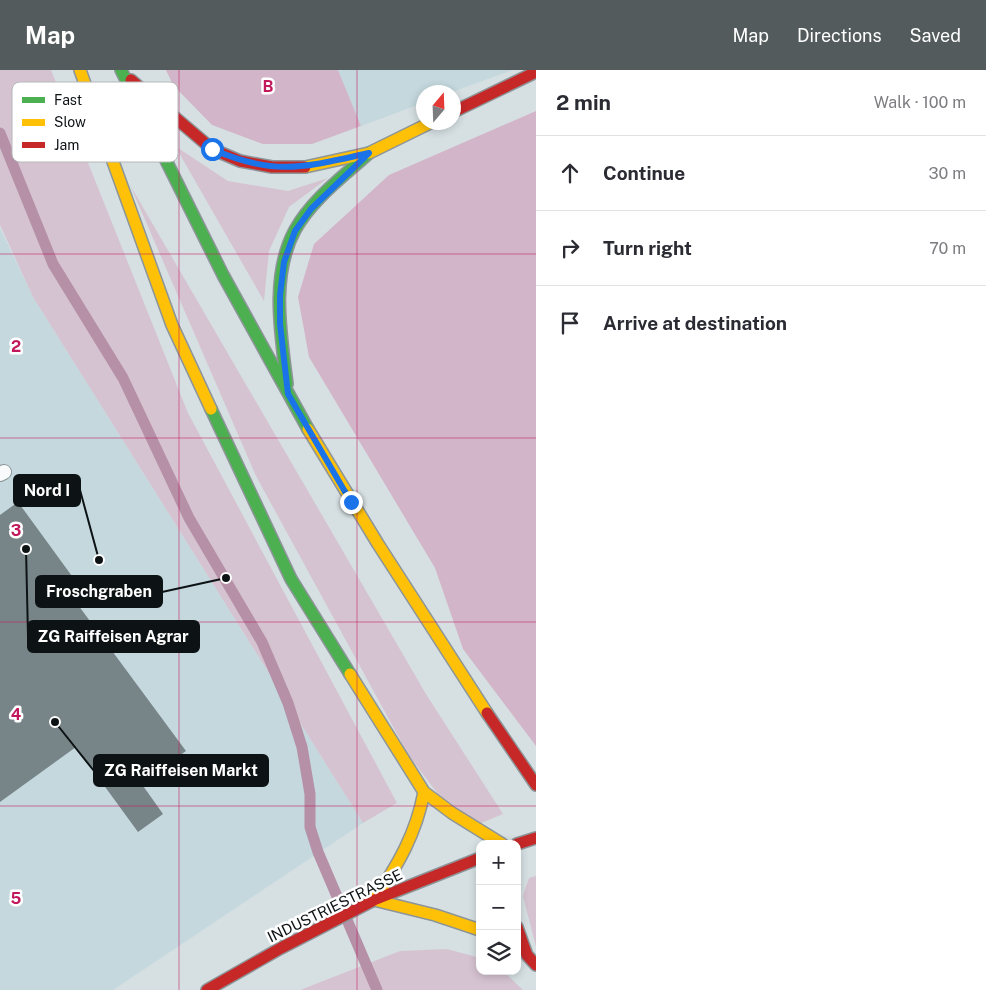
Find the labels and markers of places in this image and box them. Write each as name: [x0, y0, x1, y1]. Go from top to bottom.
callout: Nord I: [14, 475, 80, 506]
callout: Froschgraben: [36, 576, 162, 607]
callout: ZG Raiffeisen Agrar: [28, 621, 199, 652]
callout: ZG Raiffeisen Markt: [94, 755, 268, 786]

